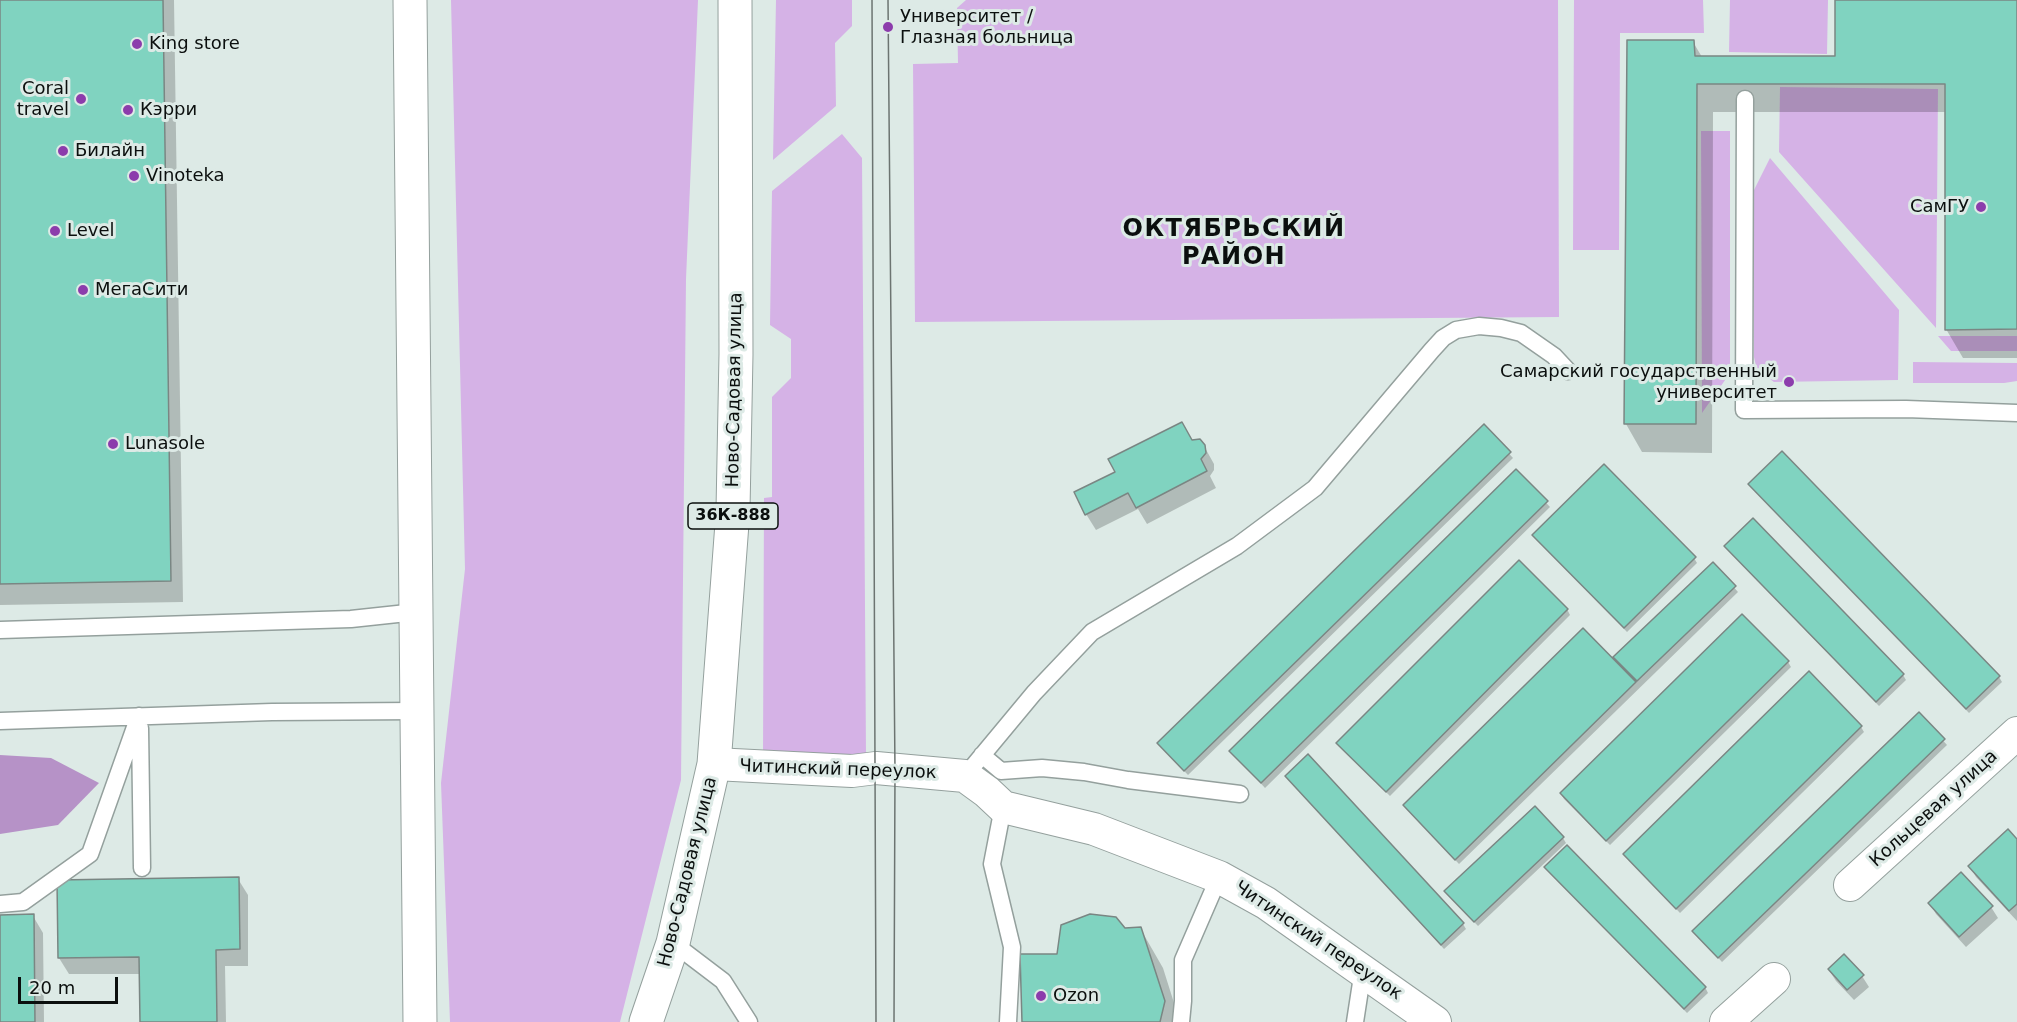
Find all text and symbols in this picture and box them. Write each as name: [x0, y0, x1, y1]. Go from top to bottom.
place label: Университет / Глазная больница: [900, 6, 1073, 48]
marker: Университет / Глазная больница: [881, 20, 895, 34]
place label: King store: [149, 33, 240, 55]
marker: King store: [130, 37, 144, 51]
place label: Coral travel: [17, 78, 69, 121]
marker: Coral travel: [74, 92, 88, 106]
place label: Кэрри: [140, 99, 197, 121]
marker: Кэрри: [121, 103, 135, 117]
place label: Билайн: [75, 140, 145, 162]
marker: Билайн: [56, 144, 70, 158]
place label: Vinoteka: [146, 165, 225, 187]
marker: Vinoteka: [127, 169, 141, 183]
place label: СамГУ: [1910, 196, 1969, 218]
marker: СамГУ: [1974, 200, 1988, 214]
district label: ОКТЯБРЬСКИЙ РАЙОН: [1123, 216, 1345, 272]
place label: Level: [67, 220, 115, 242]
marker: Level: [48, 224, 62, 238]
place label: МегаСити: [95, 279, 189, 301]
marker: МегаСити: [76, 283, 90, 297]
street label: Ново-Садовая улица: [722, 292, 748, 488]
place label: Самарский государственный университет: [1500, 361, 1777, 404]
marker: Самарский государственный университет: [1782, 375, 1796, 389]
place label: Lunasole: [125, 433, 205, 455]
marker: Lunasole: [106, 437, 120, 451]
road number: 36К-888: [688, 503, 778, 529]
street label: Кольцевая улица: [1866, 746, 2002, 872]
street label: Читинский переулок: [739, 756, 937, 784]
street label: Ново-Садовая улица: [654, 775, 722, 969]
street label: Читинский переулок: [1230, 877, 1406, 1005]
scale bar: [21, 965, 122, 1003]
text: 20 m: [29, 977, 75, 998]
place label: Ozon: [1053, 985, 1099, 1007]
marker: Ozon: [1034, 989, 1048, 1003]

